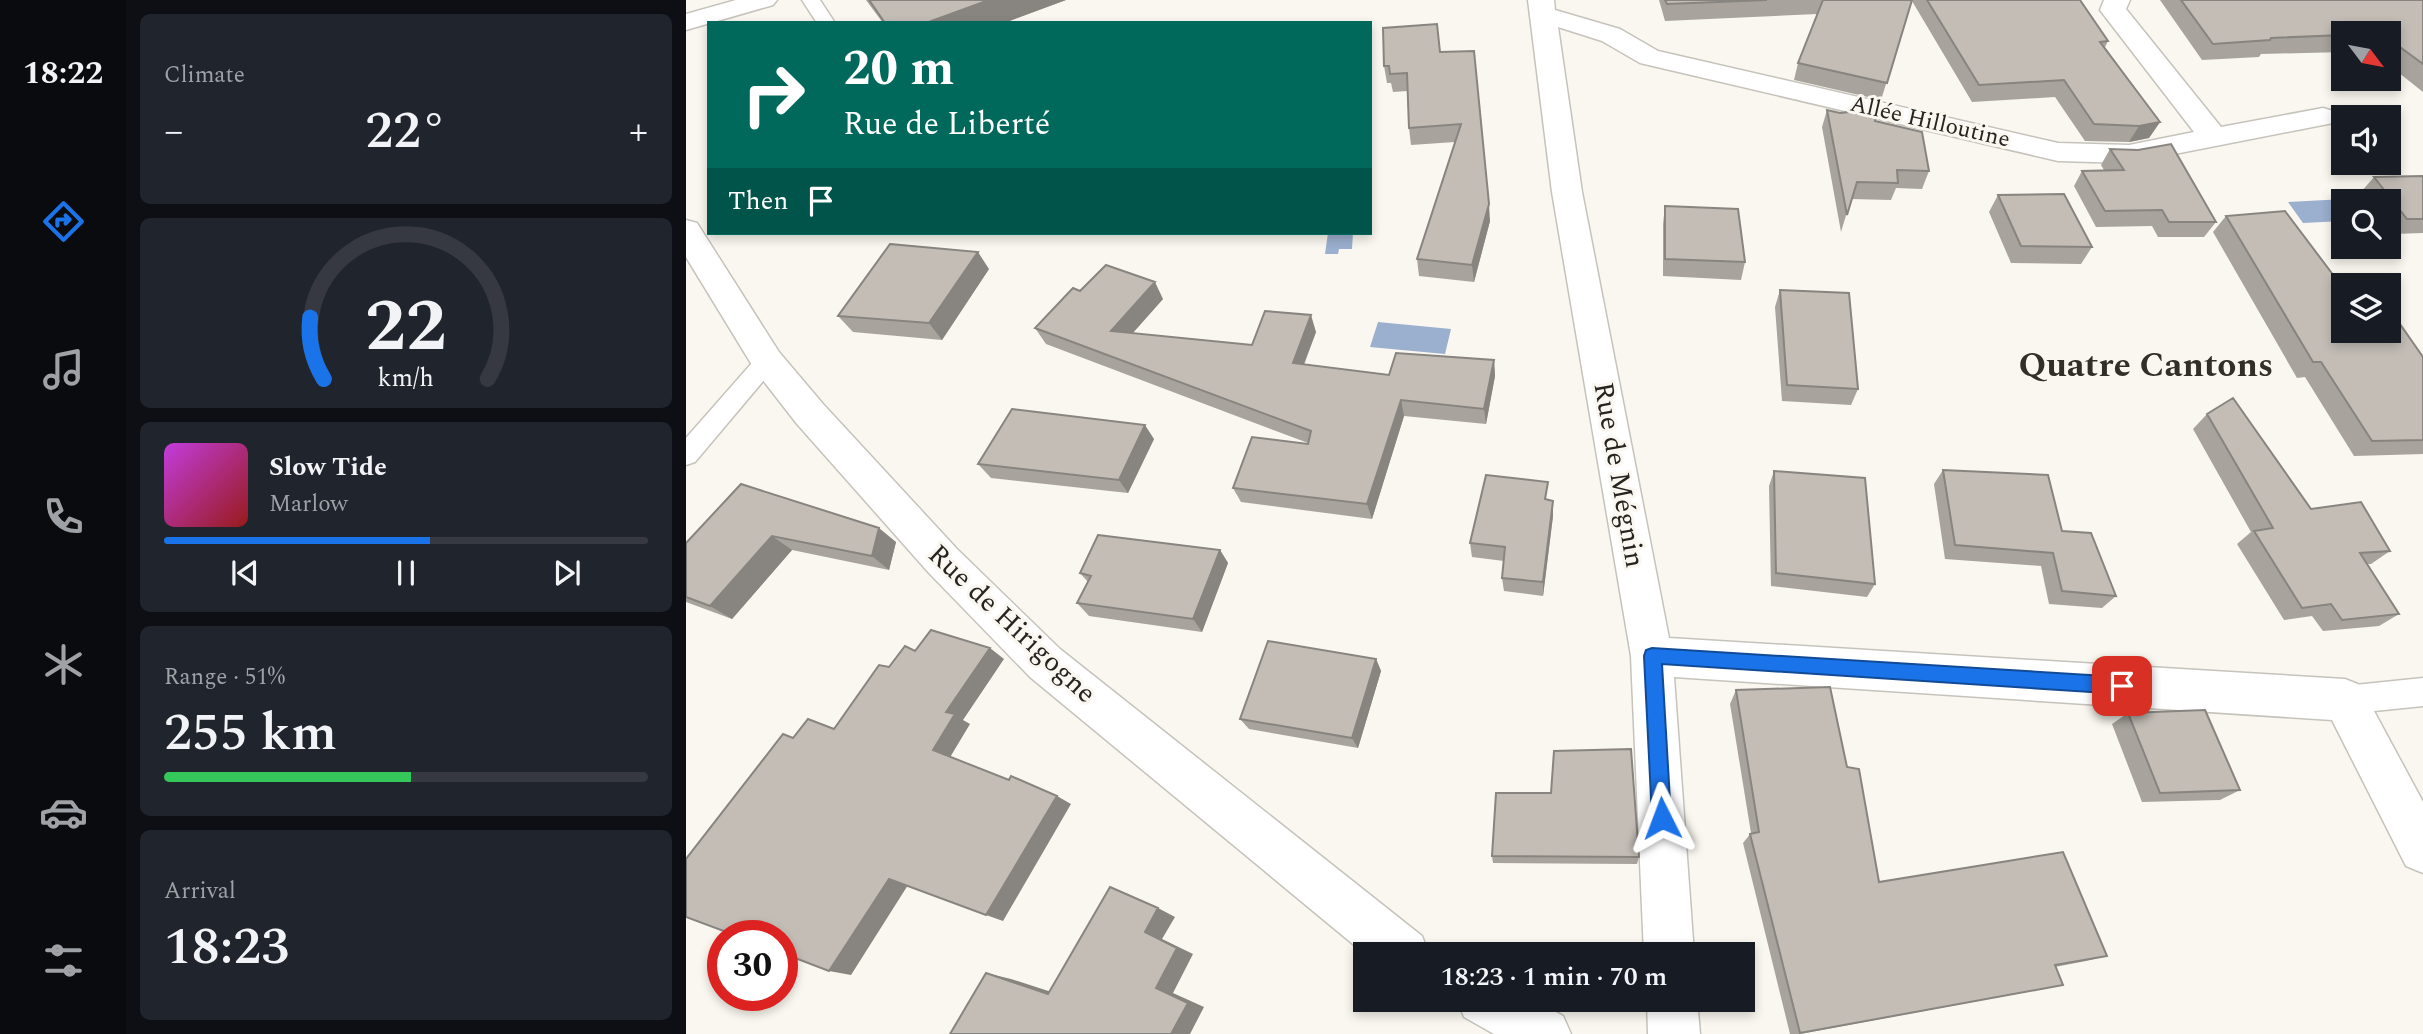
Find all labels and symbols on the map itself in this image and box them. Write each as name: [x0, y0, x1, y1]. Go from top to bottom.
north arrow: [2331, 21, 2401, 91]
street label: Allée Hilloutine: [1847, 87, 2013, 157]
district label: Quatre Cantons: [2019, 339, 2273, 392]
street label: Rue de Mégnin: [1582, 379, 1656, 571]
street label: Rue de Hirigogne: [918, 534, 1106, 714]
pin: [2092, 656, 2152, 716]
position arrow: [1625, 781, 1699, 855]
speed limit sign: 30: [707, 920, 798, 1011]

